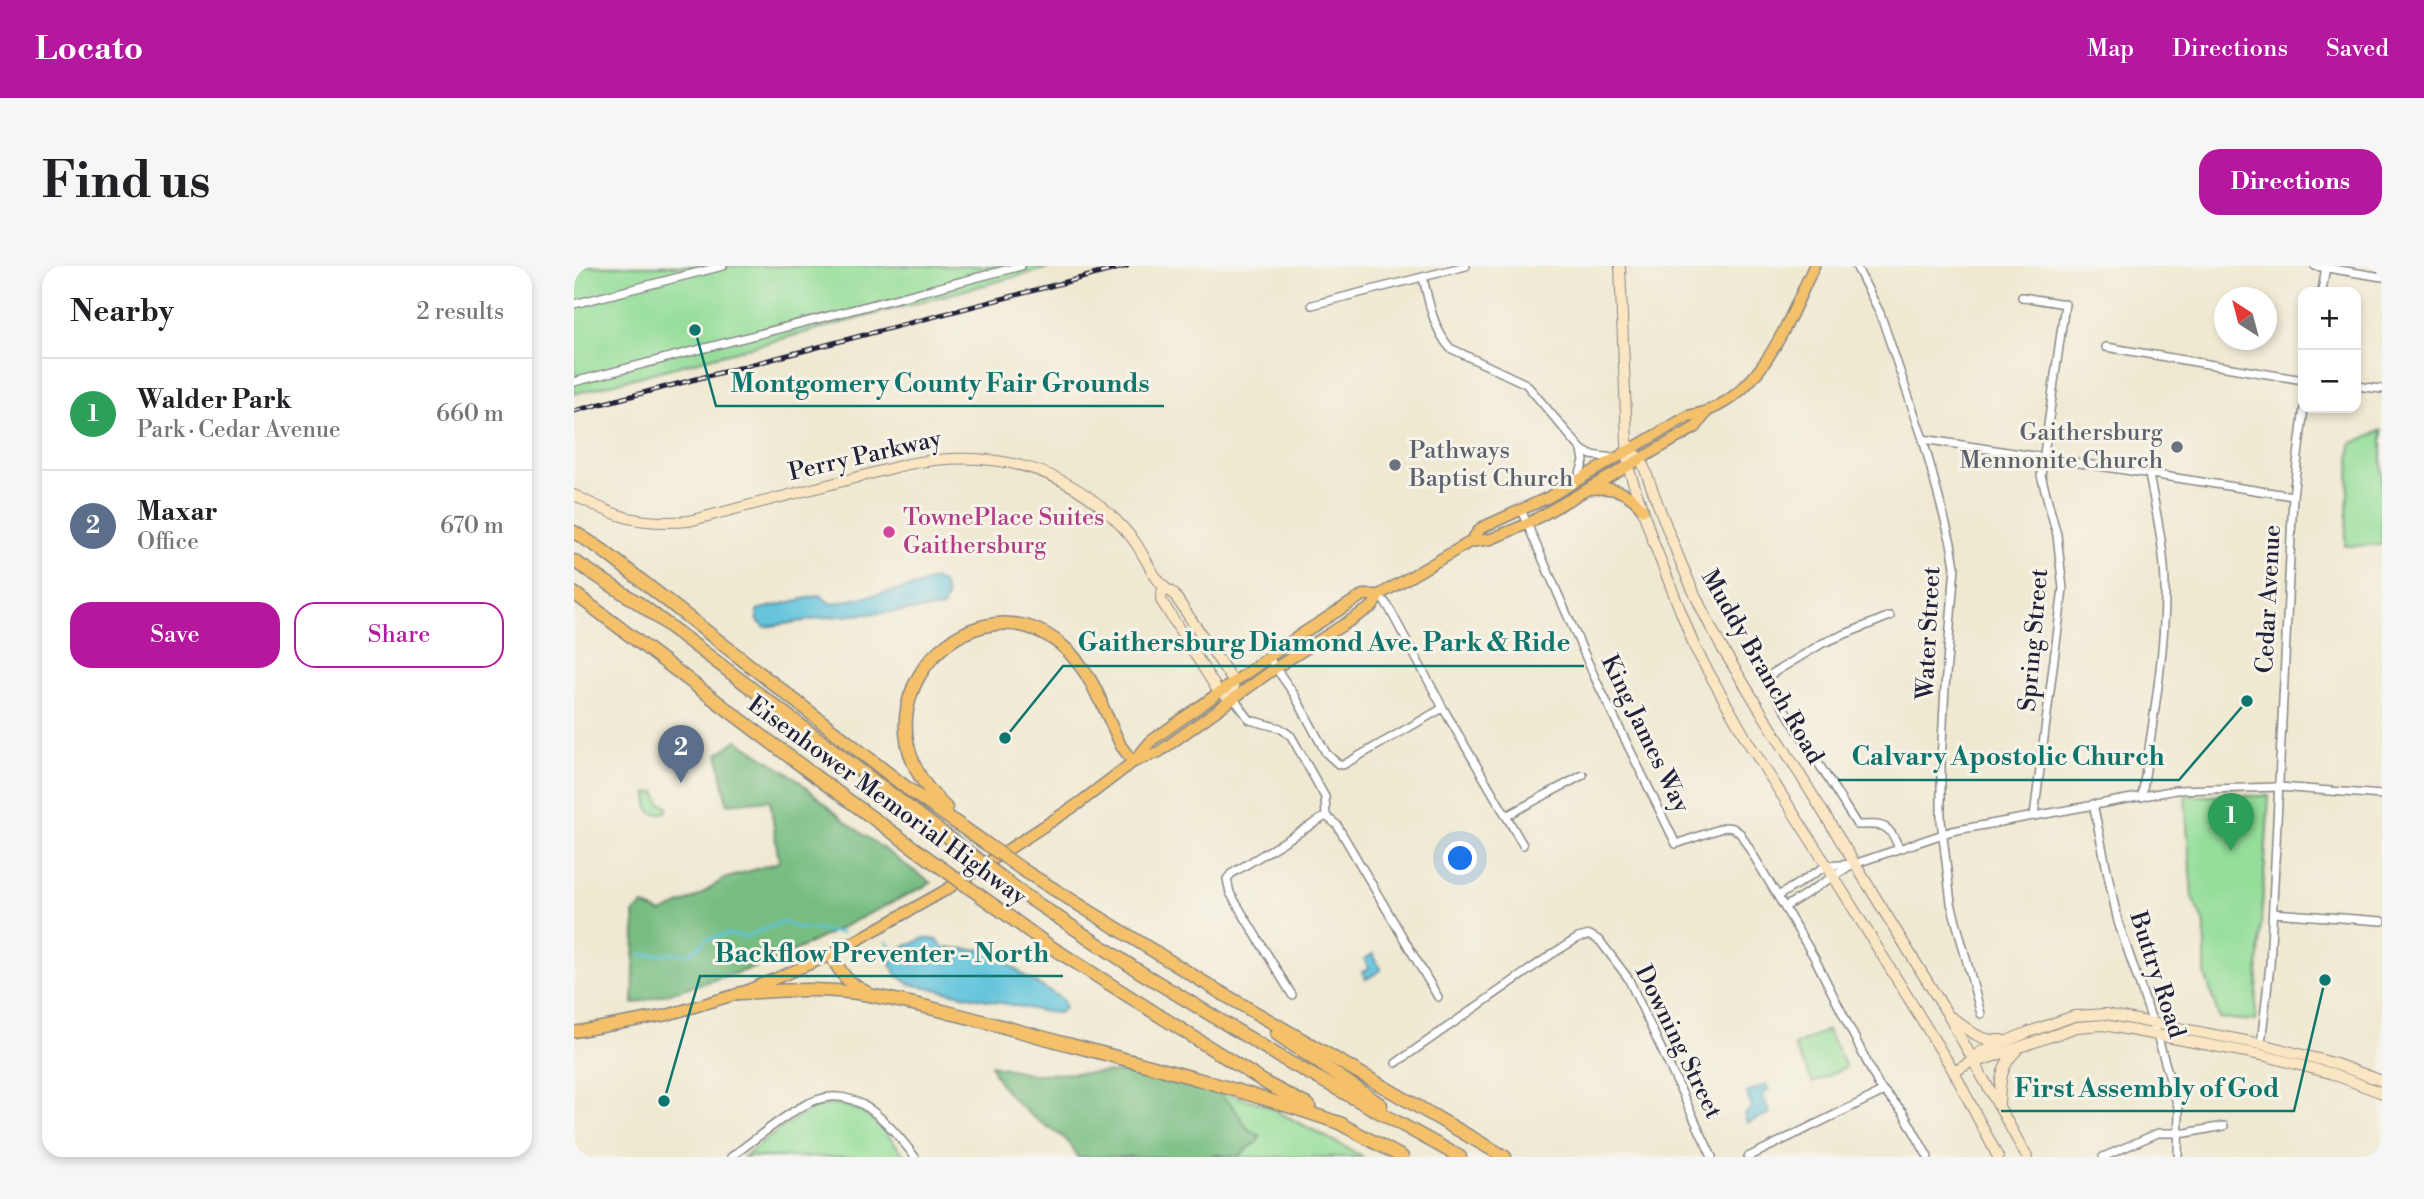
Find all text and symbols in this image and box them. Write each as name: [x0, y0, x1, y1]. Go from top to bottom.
text: Locato: [35, 29, 143, 70]
text: Map: [2087, 34, 2134, 64]
text: Directions: [2172, 34, 2288, 64]
text: Saved: [2326, 34, 2389, 64]
button: Directions: [2199, 149, 2382, 215]
text: Find us: [42, 152, 211, 213]
north arrow: [2214, 287, 2277, 350]
map controls: [2298, 287, 2361, 413]
button: +: [2298, 287, 2361, 350]
text: Nearby: [70, 293, 174, 331]
text: 2 results: [417, 298, 504, 326]
button: −: [2298, 350, 2361, 413]
callout: Montgomery County Fair Grounds: [716, 359, 1164, 406]
text: Montgomery County Fair Grounds: [730, 368, 1150, 400]
text: Walder Park: [137, 384, 292, 416]
text: 1: [87, 400, 99, 428]
text: 660 m: [436, 400, 504, 428]
text: Park · Cedar Avenue: [137, 416, 341, 444]
place label: Gaithersburg Mennonite Church: [1959, 418, 2164, 476]
street label: Perry Parkway: [786, 424, 945, 488]
place label: Pathways Baptist Church: [1408, 436, 1573, 494]
marker: Gaithersburg Mennonite Church: [2169, 439, 2185, 455]
marker: Pathways Baptist Church: [1387, 457, 1403, 473]
text: Maxar: [137, 496, 218, 528]
place label: TownePlace Suites Gaithersburg: [903, 503, 1105, 561]
text: 2: [86, 512, 100, 540]
text: 670 m: [440, 512, 504, 540]
marker: TownePlace Suites Gaithersburg: [881, 524, 897, 540]
street label: Cedar Avenue: [2250, 524, 2288, 674]
text: Office: [137, 528, 199, 556]
street label: Muddy Branch Road: [1694, 564, 1830, 770]
street label: Water Street: [1910, 565, 1947, 701]
street label: Spring Street: [2013, 567, 2055, 713]
button: Save: [70, 602, 280, 668]
button: Share: [294, 602, 504, 668]
callout: Gaithersburg Diamond Ave. Park & Ride: [1063, 619, 1584, 666]
text: Gaithersburg Diamond Ave. Park & Ride: [1078, 627, 1571, 659]
street label: King James Way: [1594, 650, 1696, 818]
street label: Eisenhower Memorial Highway: [742, 690, 1033, 913]
pin: 2: [658, 725, 704, 783]
callout: Calvary Apostolic Church: [1838, 733, 2179, 780]
text: Calvary Apostolic Church: [1851, 741, 2165, 773]
pin: 1: [2208, 793, 2254, 851]
your location: [1443, 841, 1477, 875]
street label: Buttry Road: [2122, 907, 2192, 1042]
callout: Backflow Preventer - North: [700, 929, 1063, 976]
text: Backflow Preventer - North: [715, 938, 1049, 970]
street label: Downing Street: [1628, 960, 1728, 1124]
callout: First Assembly of God: [2001, 1064, 2294, 1111]
text: First Assembly of God: [2015, 1073, 2279, 1105]

